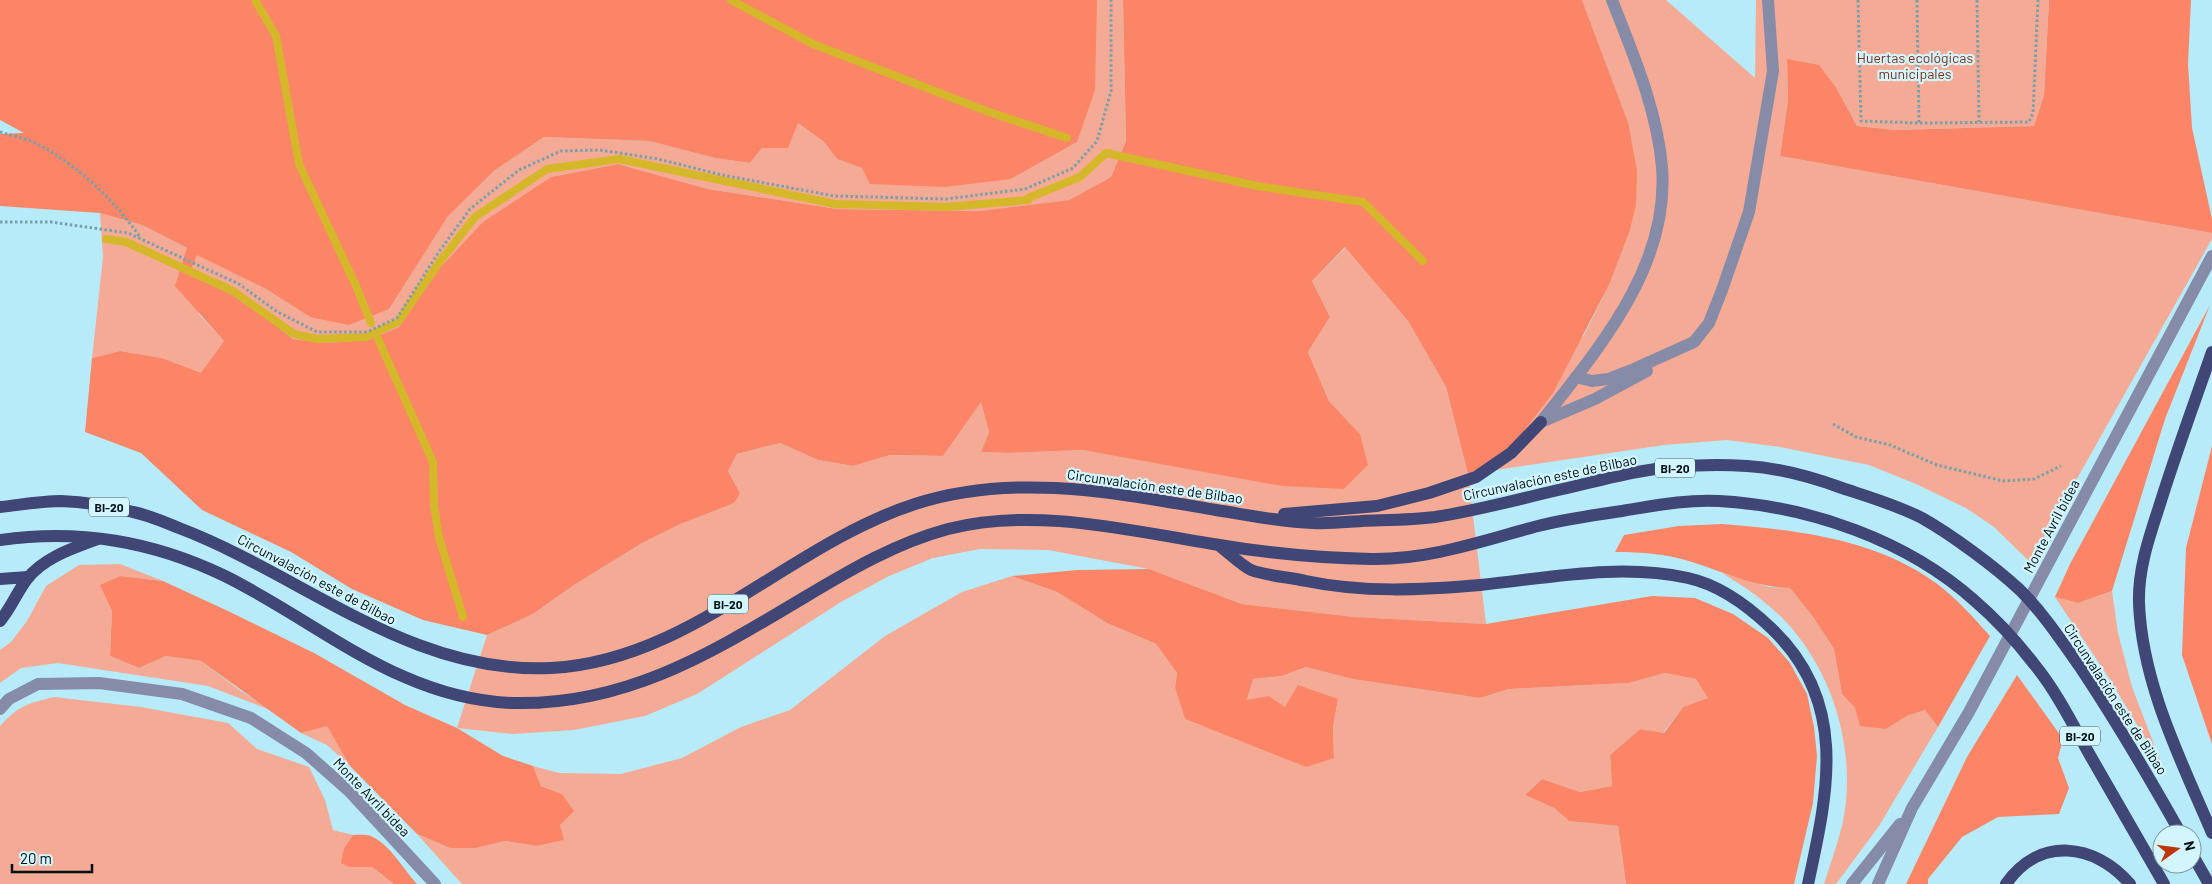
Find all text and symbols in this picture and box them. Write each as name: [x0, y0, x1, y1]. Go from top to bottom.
park label: Huertas ecológicas municipales: [1857, 49, 1974, 82]
street label: Circunvalación este de Bilbao: [1462, 450, 1638, 504]
road number: BI-20: [1655, 458, 1695, 478]
street label: Circunvalación este de Bilbao: [1066, 465, 1244, 507]
street label: Monte Avril bidea: [2019, 476, 2083, 576]
road number: BI-20: [89, 498, 129, 516]
street label: Circunvalación este de Bilbao: [235, 530, 399, 628]
road number: BI-20: [708, 594, 748, 614]
street label: Circunvalación este de Bilbao: [2061, 620, 2171, 778]
road number: BI-20: [2060, 726, 2100, 746]
street label: Monte Avril bidea: [330, 754, 414, 840]
north arrow: [2152, 824, 2202, 874]
text: N: [2181, 839, 2199, 852]
scale bar: [12, 842, 92, 874]
text: 20 m: [20, 849, 52, 867]

